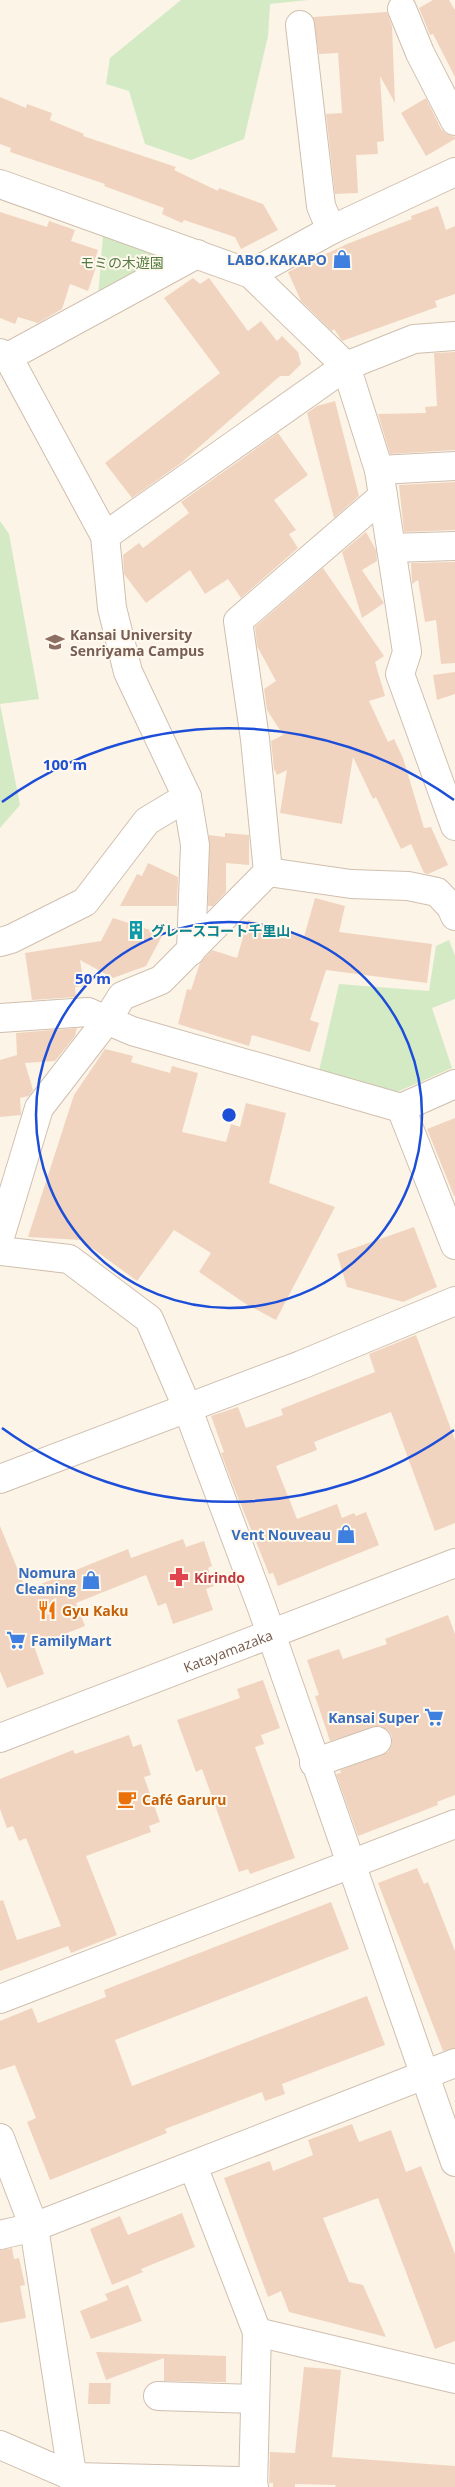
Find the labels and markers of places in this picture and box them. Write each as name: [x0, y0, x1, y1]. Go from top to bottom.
shop icon: LABO.KAKAPO: [331, 248, 353, 270]
place label: LABO.KAKAPO: [227, 250, 327, 269]
place label: Kansai University Senriyama Campus: [70, 625, 204, 660]
school or university icon: Kansai University Senriyama Campus: [44, 631, 66, 653]
building icon: グレースコート千里山: [125, 919, 147, 941]
place label: グレースコート千里山: [151, 921, 290, 940]
centre of rings: [220, 1106, 238, 1124]
shop icon: Vent Nouveau: [335, 1523, 357, 1545]
place label: Vent Nouveau: [232, 1525, 331, 1544]
place label: Nomura Cleaning: [15, 1563, 76, 1598]
pharmacy icon: Kirindo: [168, 1566, 190, 1588]
place label: Kirindo: [194, 1568, 245, 1587]
shop icon: Nomura Cleaning: [80, 1569, 102, 1591]
restaurant icon: Gyu Kaku: [36, 1599, 58, 1621]
place label: Gyu Kaku: [62, 1601, 129, 1620]
supermarket icon: FamilyMart: [5, 1629, 27, 1651]
place label: FamilyMart: [31, 1631, 112, 1650]
supermarket icon: Kansai Super: [423, 1706, 445, 1728]
place label: Kansai Super: [328, 1708, 420, 1727]
cafe icon: Café Garuru: [116, 1788, 138, 1810]
place label: Café Garuru: [142, 1790, 226, 1809]

